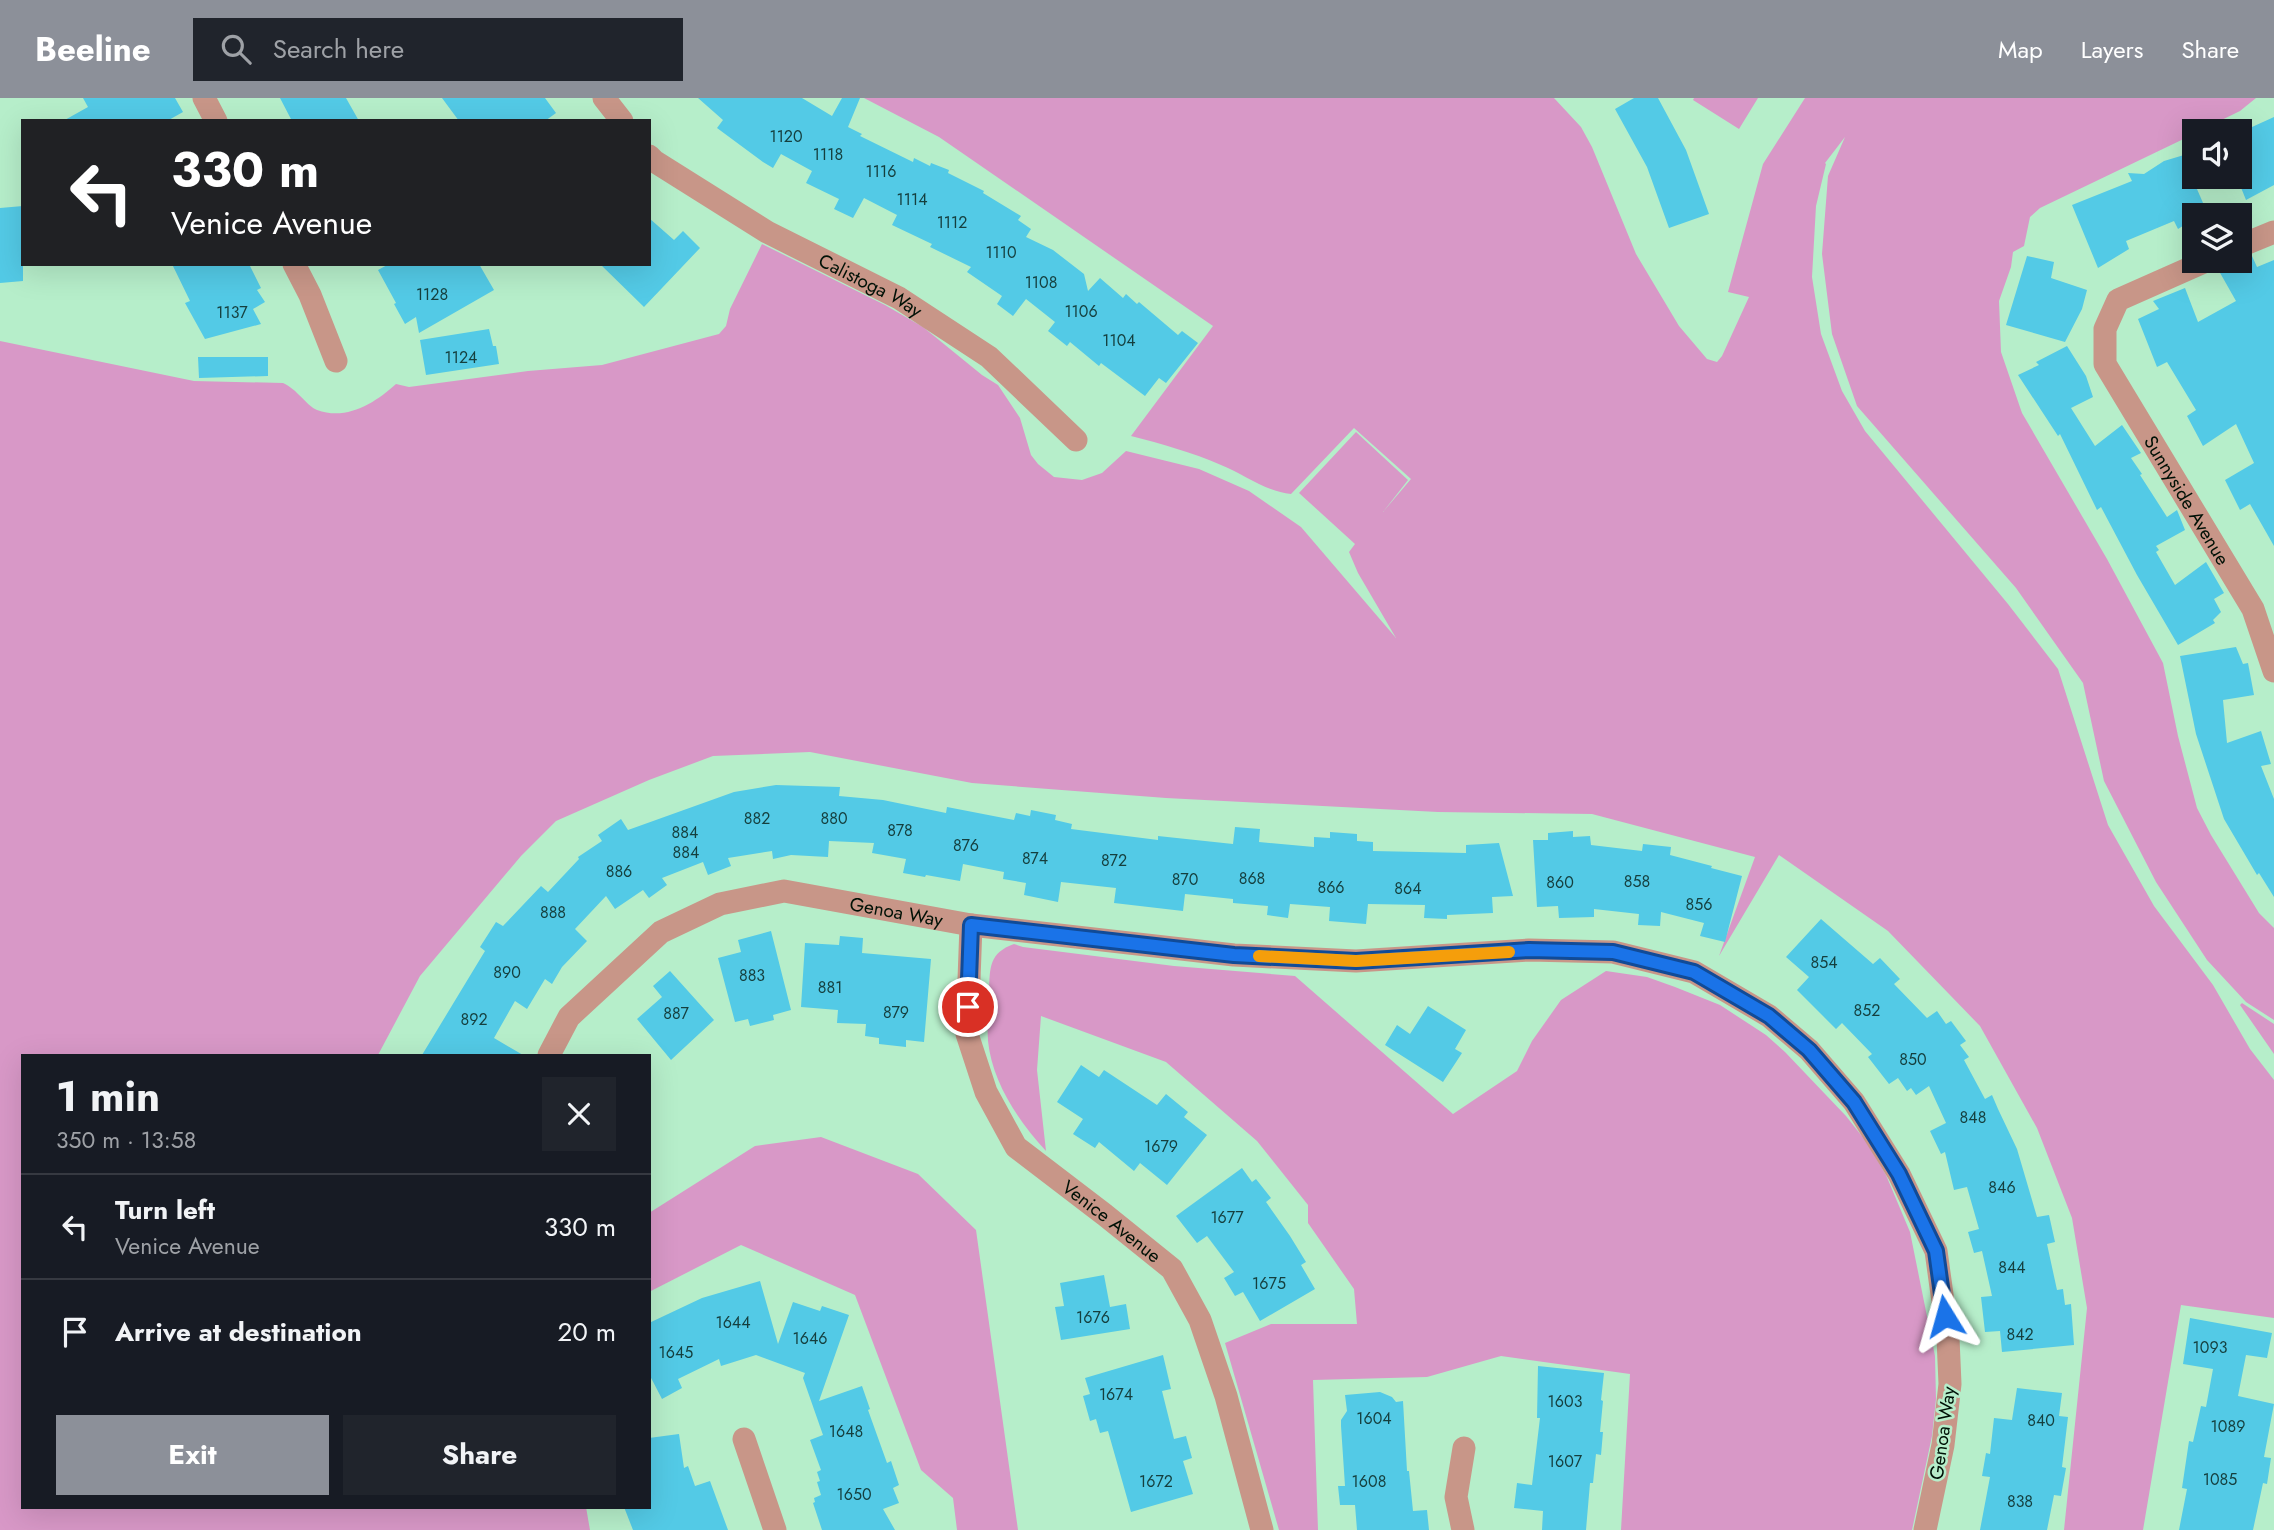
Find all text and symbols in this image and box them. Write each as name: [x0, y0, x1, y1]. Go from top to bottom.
search box: [193, 18, 683, 81]
text: Beeline: [35, 26, 151, 73]
icon: search: [217, 30, 255, 68]
text: Search here: [273, 30, 404, 68]
text: Map: [1998, 32, 2043, 67]
text: Layers: [2081, 32, 2143, 67]
text: Share: [2181, 32, 2239, 67]
map controls: [2182, 119, 2252, 273]
button: sound: [2182, 119, 2252, 189]
house number: 1120: [769, 125, 803, 148]
text: 330 m: [171, 135, 319, 205]
house number: 1118: [813, 143, 843, 166]
icon: left: [56, 147, 147, 238]
house number: 1116: [866, 160, 896, 183]
house number: 1114: [897, 188, 927, 211]
text: Venice Avenue: [171, 200, 372, 246]
button: layers: [2182, 203, 2252, 273]
house number: 1112: [937, 211, 967, 234]
house number: 1110: [985, 241, 1017, 264]
street label: Calistoga Way: [814, 247, 928, 324]
house number: 1108: [1025, 271, 1057, 294]
house number: 1128: [416, 283, 448, 306]
house number: 1106: [1064, 300, 1098, 323]
house number: 1137: [216, 301, 248, 324]
house number: 1104: [1102, 329, 1136, 352]
house number: 1124: [445, 346, 477, 369]
street label: Sunnyside Avenue: [2137, 430, 2236, 570]
house number: 882: [744, 807, 770, 830]
house number: 880: [820, 807, 848, 830]
house number: 878: [887, 819, 913, 842]
house number: 884: [672, 821, 698, 844]
house number: 876: [953, 834, 979, 857]
house number: 884: [673, 841, 699, 864]
house number: 874: [1022, 847, 1048, 870]
house number: 872: [1101, 849, 1127, 872]
house number: 886: [606, 860, 632, 883]
house number: 868: [1239, 867, 1265, 890]
house number: 870: [1172, 868, 1198, 891]
house number: 858: [1624, 870, 1650, 893]
house number: 860: [1546, 871, 1574, 894]
house number: 866: [1317, 876, 1345, 899]
house number: 864: [1394, 877, 1422, 900]
street label: Genoa Way: [848, 890, 946, 934]
house number: 856: [1686, 893, 1712, 916]
house number: 888: [540, 901, 566, 924]
house number: 854: [1810, 951, 1838, 974]
house number: 890: [493, 961, 521, 984]
house number: 883: [739, 964, 765, 987]
house number: 881: [818, 976, 842, 999]
pin: [938, 977, 998, 1037]
icon: arrive: [949, 988, 987, 1026]
house number: 852: [1854, 999, 1880, 1022]
house number: 879: [883, 1001, 909, 1024]
house number: 887: [663, 1002, 689, 1025]
house number: 892: [460, 1008, 488, 1031]
house number: 850: [1899, 1048, 1927, 1071]
text: 1 min: [56, 1066, 160, 1127]
button: close: [542, 1077, 616, 1151]
house number: 848: [1960, 1106, 1986, 1129]
text: 350 m · 13:58: [56, 1123, 196, 1157]
house number: 1679: [1144, 1135, 1178, 1158]
street label: Venice Avenue: [1056, 1174, 1167, 1269]
house number: 846: [1988, 1176, 2016, 1199]
text: Turn left: [115, 1191, 215, 1229]
house number: 1677: [1210, 1206, 1244, 1229]
icon: left: [56, 1208, 94, 1246]
text: 330 m: [544, 1208, 616, 1246]
text: Venice Avenue: [115, 1229, 260, 1263]
house number: 844: [1998, 1256, 2026, 1279]
house number: 1675: [1252, 1272, 1286, 1295]
position arrow: [1908, 1279, 1982, 1353]
house number: 1676: [1076, 1306, 1110, 1329]
house number: 1644: [715, 1311, 751, 1334]
icon: arrive: [56, 1313, 94, 1351]
text: Arrive at destination: [115, 1313, 362, 1351]
text: 20 m: [558, 1313, 616, 1351]
house number: 842: [2006, 1323, 2034, 1346]
house number: 1646: [793, 1327, 827, 1350]
house number: 1093: [2193, 1336, 2228, 1359]
house number: 1645: [659, 1341, 693, 1364]
house number: 1674: [1099, 1383, 1133, 1406]
street label: Genoa Way: [1923, 1384, 1962, 1481]
house number: 1603: [1548, 1390, 1583, 1413]
house number: 1604: [1356, 1407, 1392, 1430]
house number: 840: [2027, 1409, 2055, 1432]
button: Exit: [56, 1415, 329, 1495]
button: Share: [343, 1415, 616, 1495]
house number: 1089: [2211, 1415, 2245, 1438]
house number: 1648: [829, 1420, 863, 1443]
house number: 1607: [1548, 1450, 1583, 1473]
house number: 1085: [2203, 1468, 2237, 1491]
house number: 1672: [1139, 1470, 1173, 1493]
house number: 1608: [1352, 1470, 1386, 1493]
house number: 1650: [836, 1483, 872, 1506]
house number: 838: [2007, 1490, 2033, 1513]

